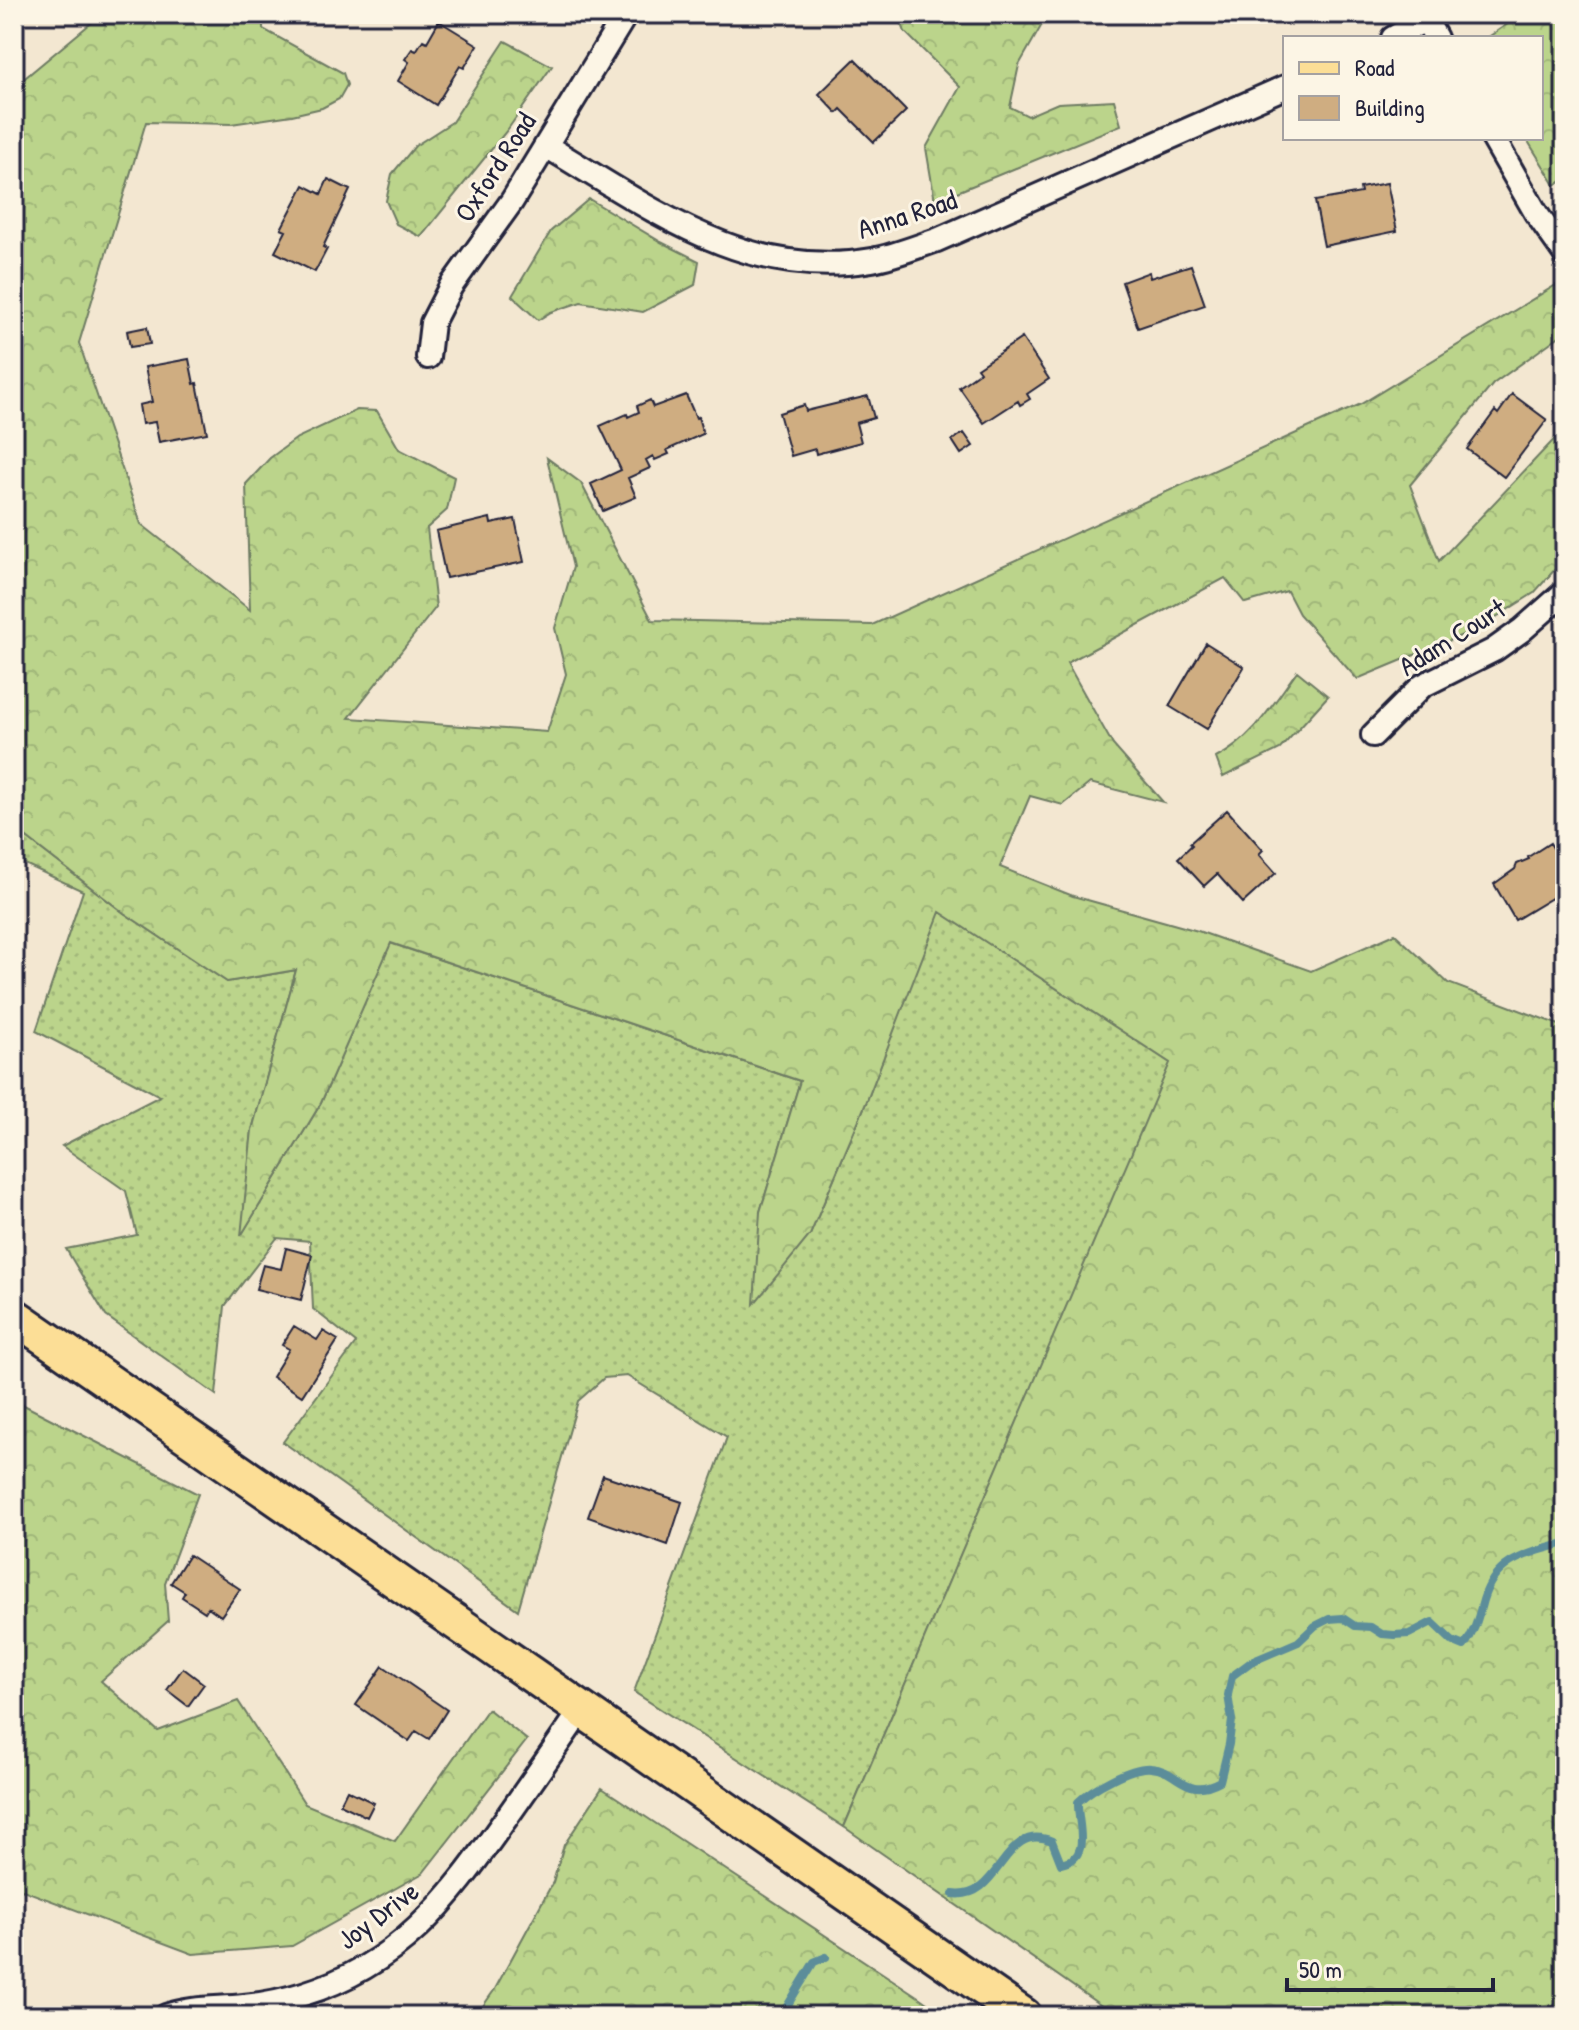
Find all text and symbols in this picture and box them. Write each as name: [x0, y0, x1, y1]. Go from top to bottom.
legend: [1283, 36, 1543, 140]
text: Road: [1355, 51, 1394, 83]
text: Building: [1355, 91, 1425, 123]
street label: Oxford Road: [445, 105, 545, 229]
street label: Anna Road: [852, 180, 962, 248]
street label: Adam Court: [1391, 589, 1513, 685]
street label: Joy Drive: [330, 1872, 426, 1958]
scale bar: [1287, 1942, 1493, 1992]
text: 50 m: [1299, 1953, 1342, 1985]

